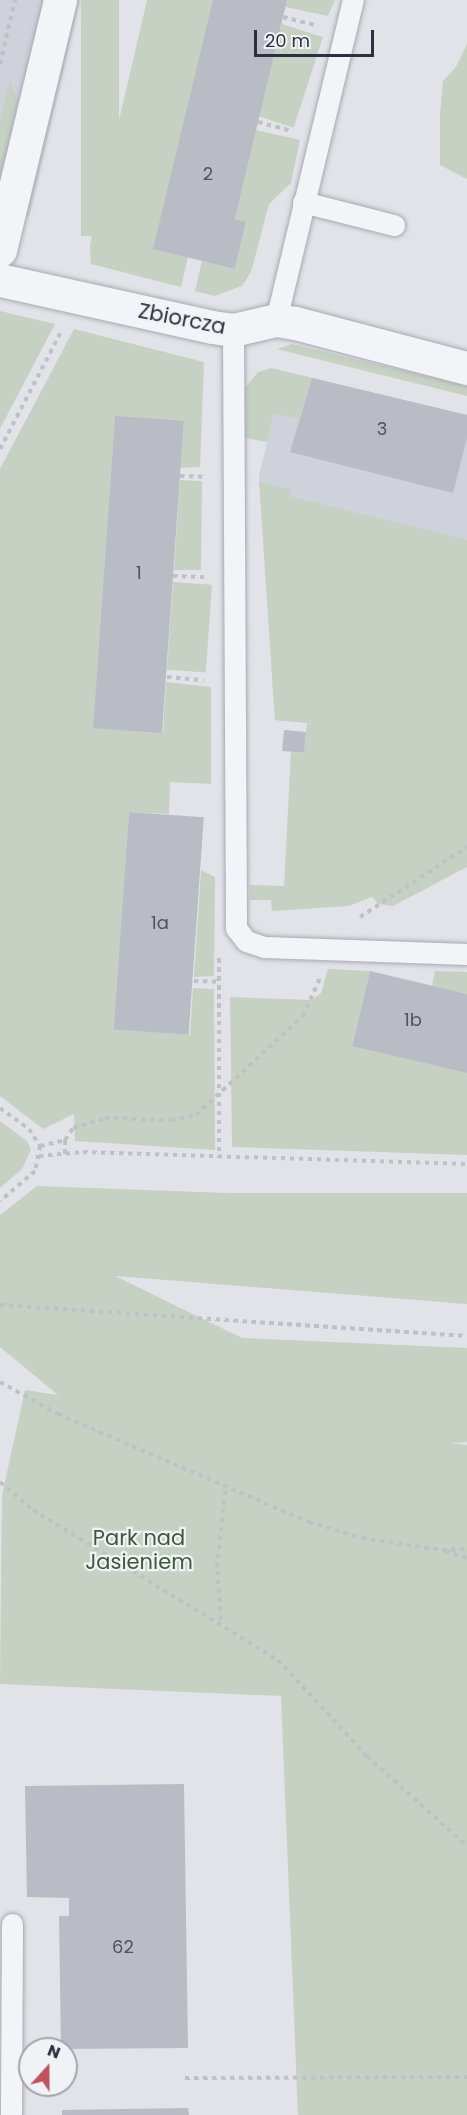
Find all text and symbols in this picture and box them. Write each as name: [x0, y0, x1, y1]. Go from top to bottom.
scale bar: [257, 18, 377, 56]
text: 20 m: [265, 28, 310, 53]
house number: 2: [203, 163, 213, 185]
street label: Zbiorcza: [136, 298, 228, 340]
house number: 3: [377, 418, 387, 440]
house number: 1: [136, 562, 142, 584]
house number: 1a: [151, 912, 169, 934]
house number: 1b: [404, 1009, 422, 1031]
park label: Park nad Jasieniem: [85, 1525, 193, 1575]
house number: 62: [112, 1936, 134, 1958]
north arrow: [18, 2037, 78, 2097]
text: N: [44, 2039, 64, 2064]

